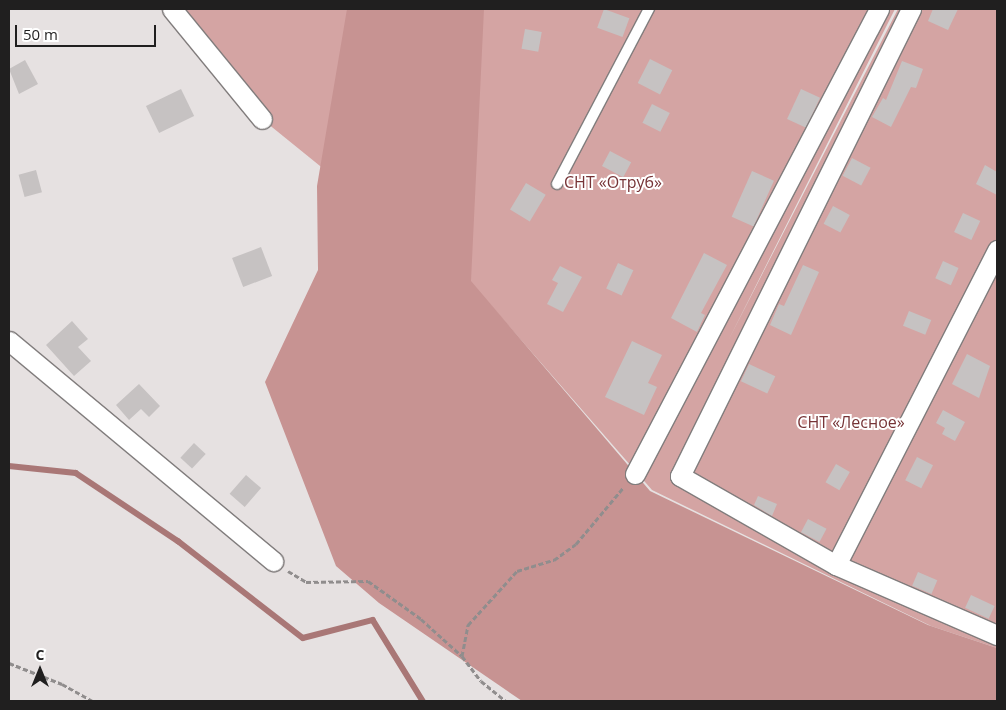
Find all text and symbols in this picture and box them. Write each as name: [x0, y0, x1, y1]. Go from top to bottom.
scale bar: [18, 15, 159, 47]
text: 50 m: [23, 24, 58, 44]
park label: СНТ «Отруб»: [564, 172, 662, 192]
park label: СНТ «Лесное»: [797, 412, 905, 432]
north arrow: [15, 645, 65, 695]
text: С: [36, 645, 44, 664]

